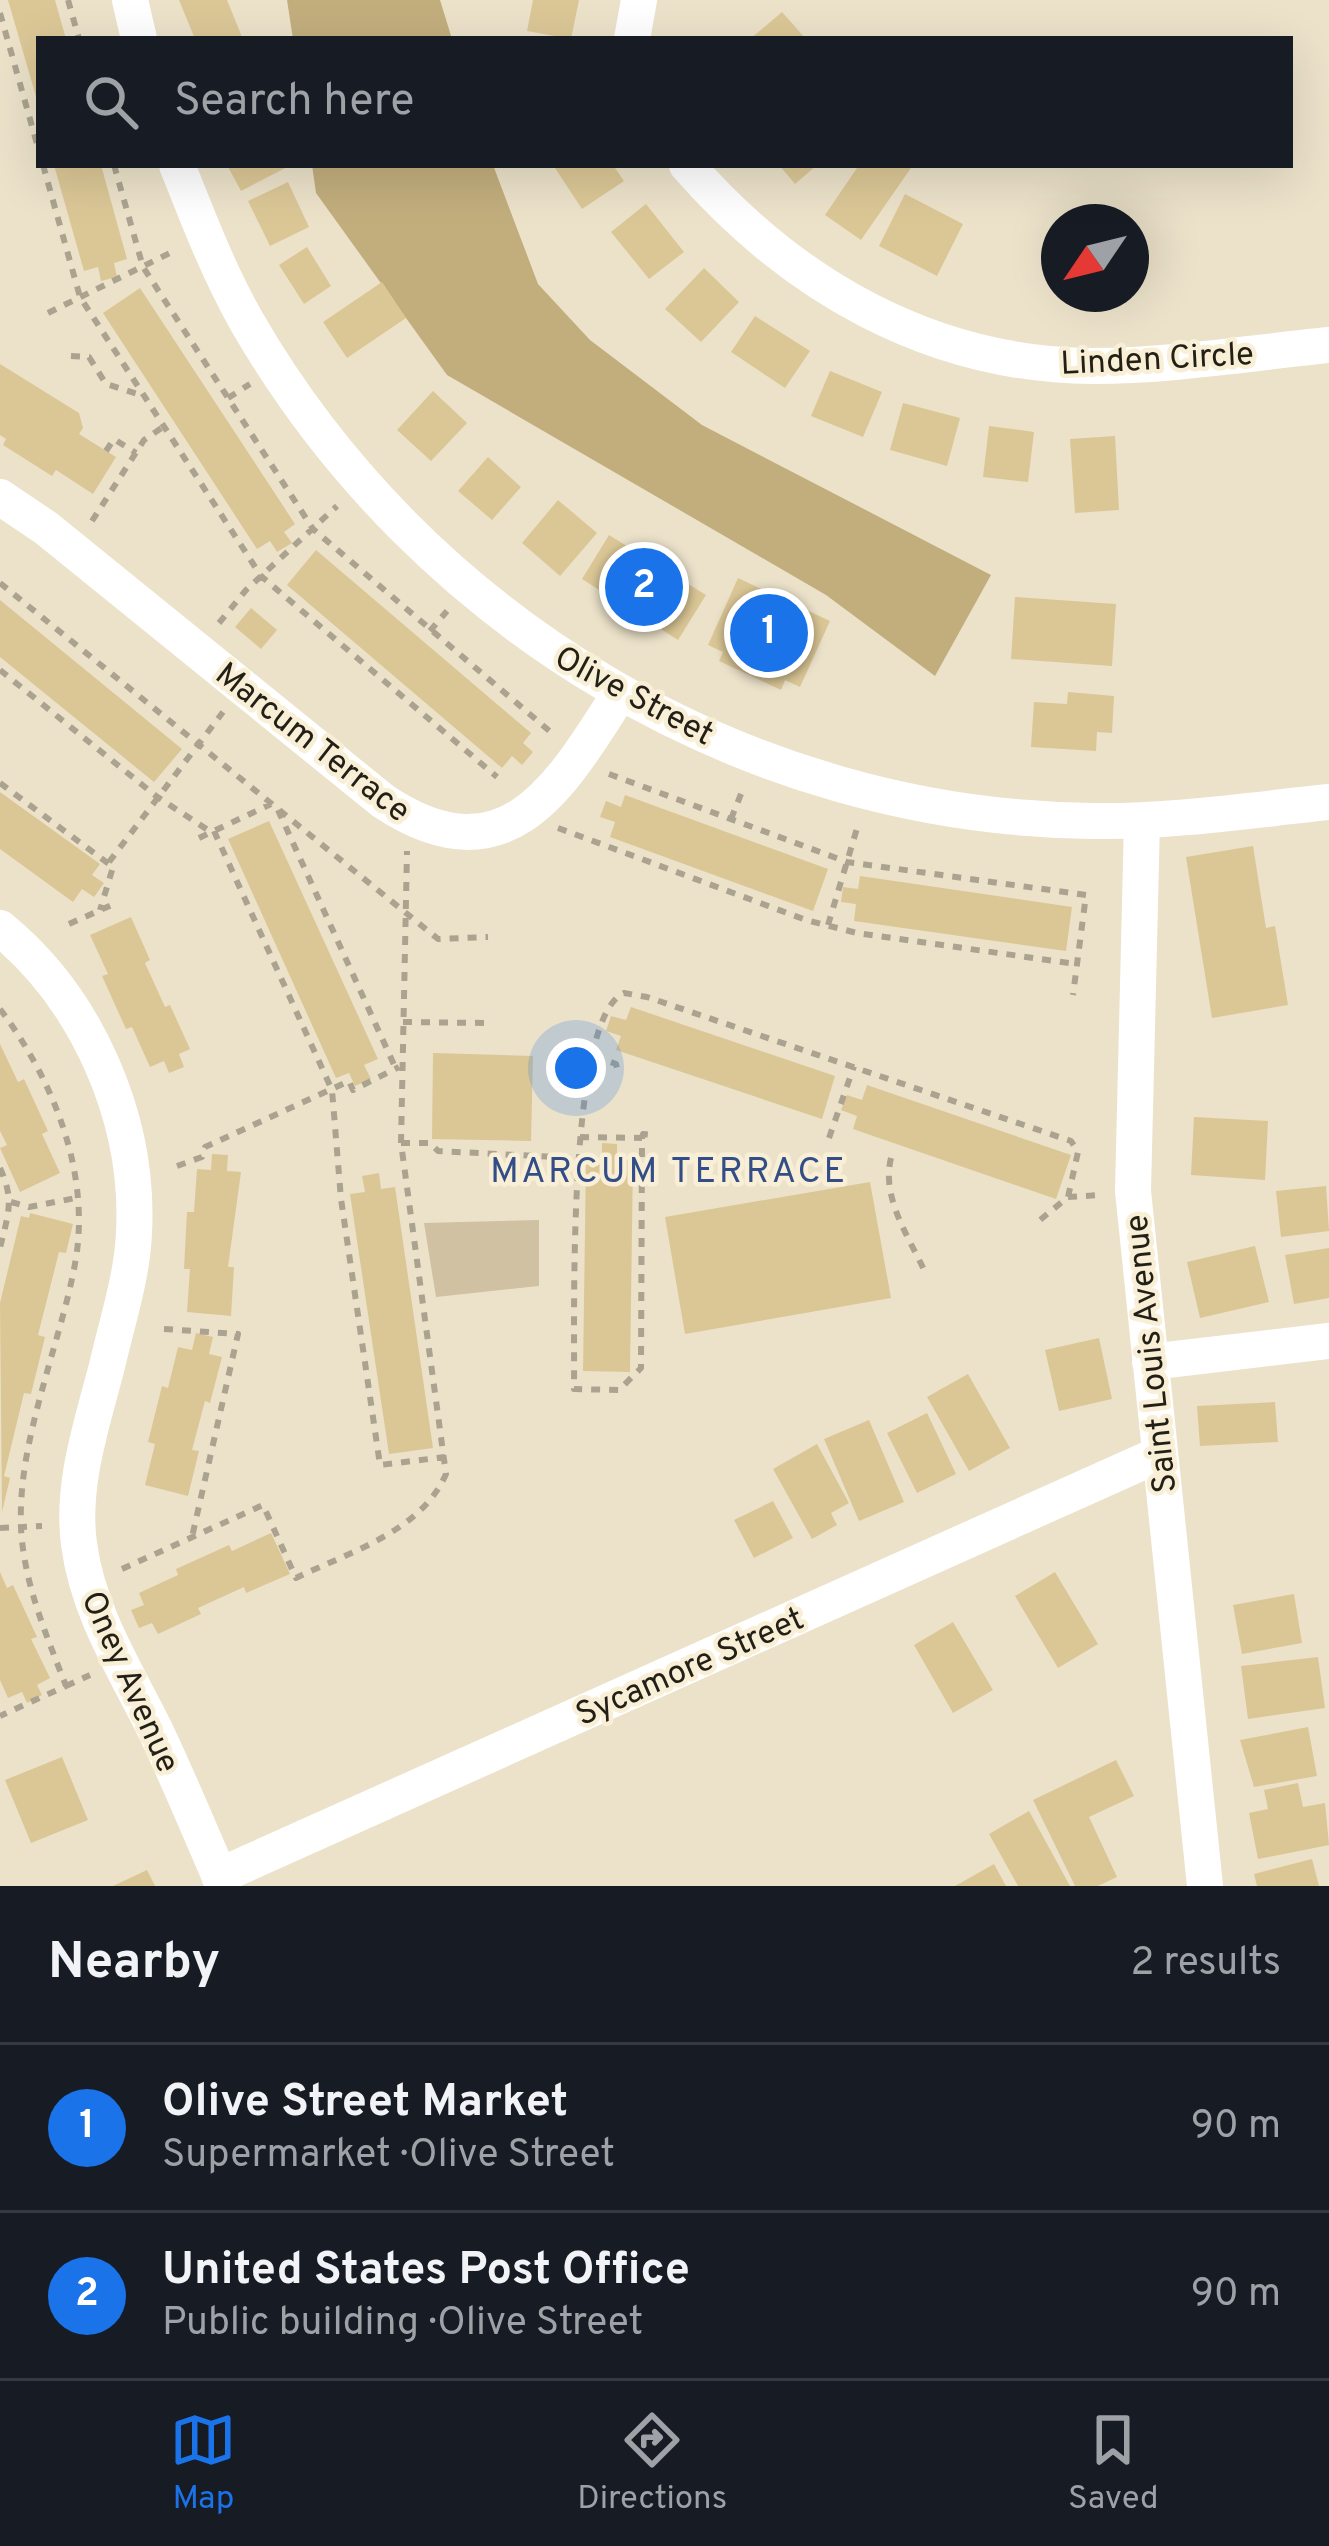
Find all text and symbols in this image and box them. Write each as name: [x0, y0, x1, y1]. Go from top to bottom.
search box: [36, 36, 1293, 168]
icon: search: [78, 69, 144, 135]
text: Search here: [174, 74, 414, 131]
north arrow: [1041, 204, 1149, 312]
street label: Linden Circle: [1059, 335, 1255, 387]
pin: 2: [605, 542, 683, 632]
pin: 1: [730, 588, 808, 678]
street label: Olive Street: [546, 638, 720, 757]
street label: Marcum Terrace: [206, 655, 418, 833]
your location: [546, 1038, 606, 1098]
district label: MARCUM TERRACE: [490, 1150, 848, 1196]
street label: Saint Louis Avenue: [1117, 1212, 1188, 1495]
street label: Oney Avenue: [70, 1585, 187, 1780]
street label: Sycamore Street: [570, 1600, 811, 1738]
text: Nearby: [48, 1932, 220, 1997]
text: 2 results: [1130, 1940, 1281, 1989]
text: Olive Street Market: [162, 2075, 568, 2132]
text: 1: [79, 2103, 95, 2152]
text: 90 m: [1191, 2103, 1281, 2152]
text: Supermarket · Olive Street: [162, 2132, 615, 2181]
text: United States Post Office: [162, 2243, 690, 2300]
text: 2: [75, 2271, 99, 2320]
text: 90 m: [1191, 2271, 1281, 2320]
text: Public building · Olive Street: [162, 2300, 643, 2349]
tab: Map: [170, 2407, 236, 2521]
tab: Directions: [577, 2407, 727, 2521]
tab: Saved: [1068, 2407, 1159, 2521]

